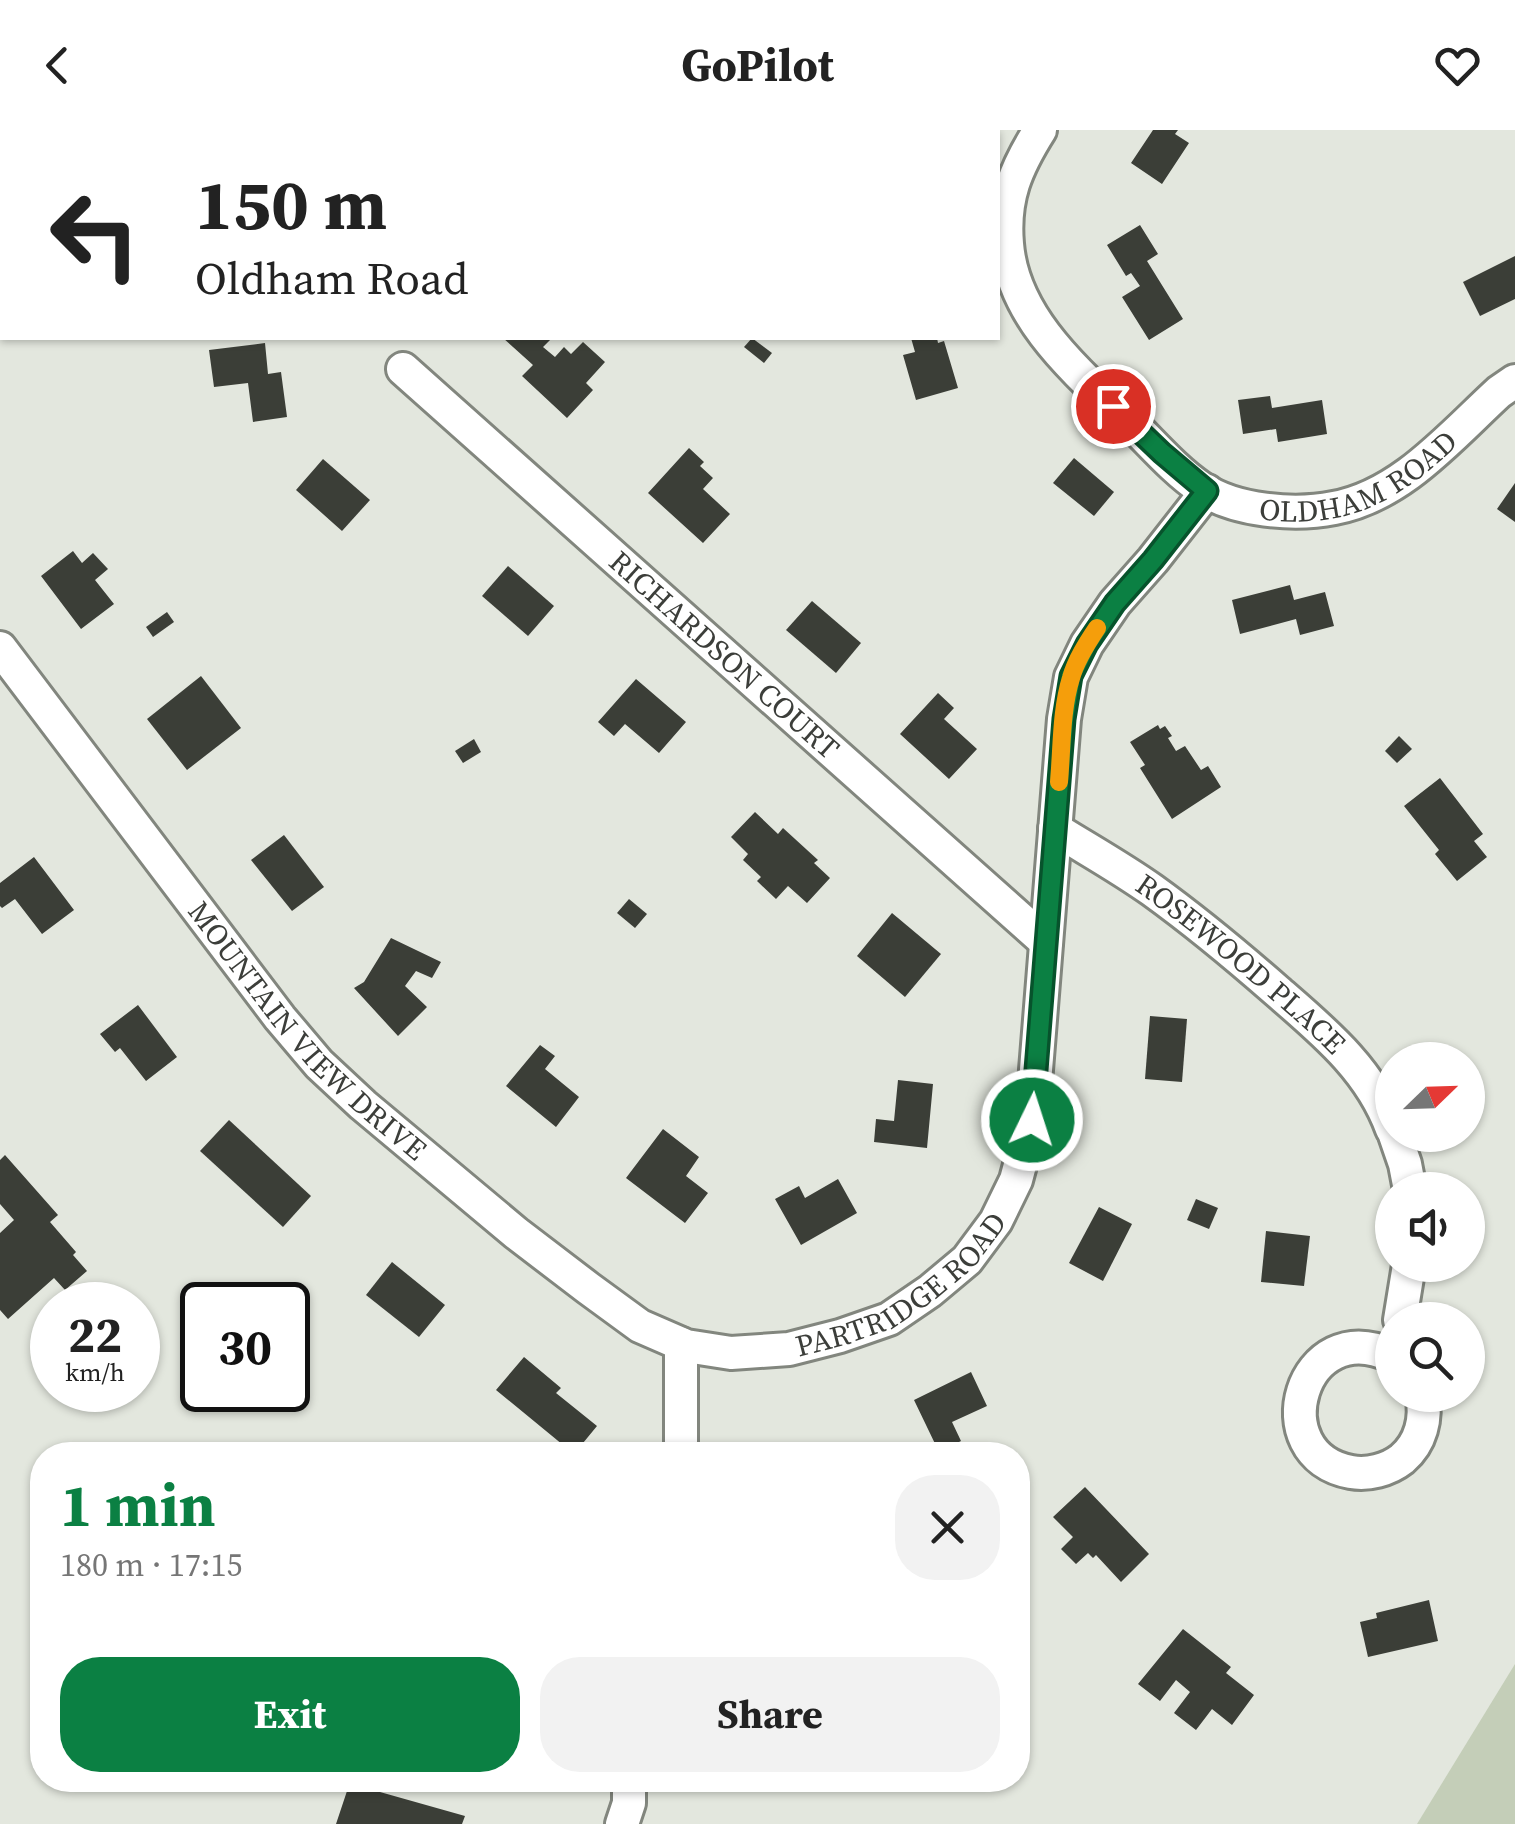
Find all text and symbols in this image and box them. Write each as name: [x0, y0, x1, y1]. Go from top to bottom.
text: GoPilot: [681, 34, 834, 96]
icon: back: [30, 38, 85, 93]
icon: heart: [1430, 38, 1485, 93]
text: 150 m: [195, 156, 387, 252]
icon: left: [30, 170, 160, 300]
text: Oldham Road: [195, 247, 468, 309]
pin: [1071, 364, 1156, 449]
icon: arrive: [1086, 379, 1141, 434]
street label: OLDHAM ROAD: [1257, 421, 1466, 532]
street label: RICHARDSON COURT: [600, 541, 848, 768]
street label: ROSEWOOD PLACE: [1128, 864, 1355, 1063]
street label: MOUNTAIN VIEW DRIVE: [179, 893, 435, 1170]
north arrow: [1375, 1042, 1485, 1152]
map controls: [1375, 1042, 1485, 1412]
position arrow: [980, 1068, 1084, 1172]
button: sound: [1375, 1172, 1485, 1282]
street label: PARTRIDGE ROAD: [791, 1204, 1016, 1367]
speed limit sign: 30: [180, 1282, 310, 1412]
text: 22: [68, 1300, 122, 1369]
button: search: [1375, 1302, 1485, 1412]
text: km/h: [65, 1355, 125, 1389]
text: 1 min: [60, 1464, 216, 1546]
button: close: [895, 1475, 1000, 1580]
text: 180 m · 17:15: [60, 1543, 242, 1587]
button: Exit: [60, 1657, 520, 1772]
button: Share: [540, 1657, 1000, 1772]

